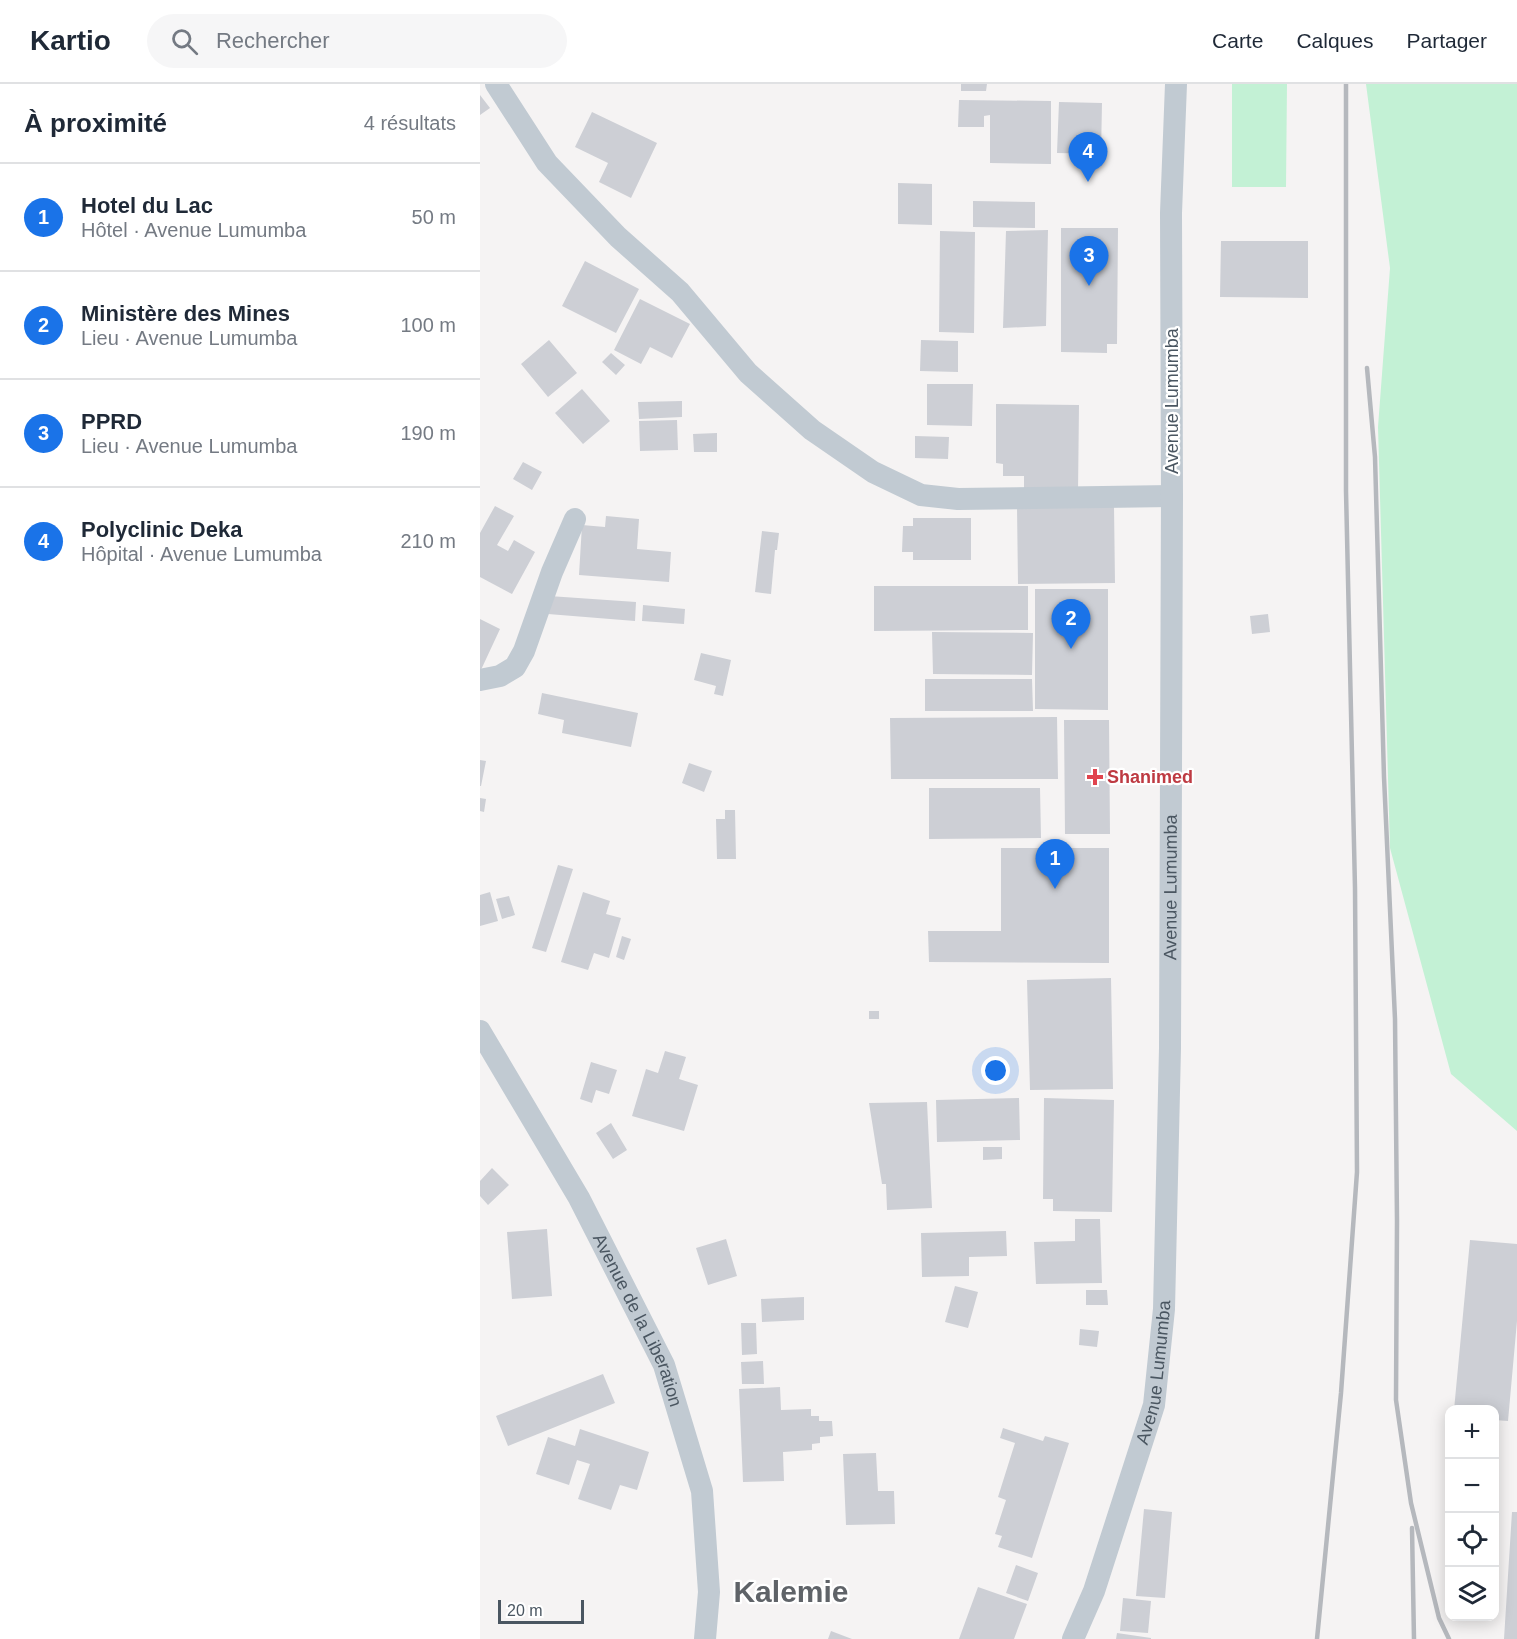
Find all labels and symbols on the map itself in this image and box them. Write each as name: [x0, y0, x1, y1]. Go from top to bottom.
pin: 4: [1068, 132, 1108, 182]
pin: 3: [1070, 236, 1108, 286]
street label: Avenue Lumumba: [1162, 327, 1182, 474]
pin: 2: [1052, 600, 1090, 649]
place label: Shanimed: [1107, 767, 1193, 787]
marker: Shanimed: [1088, 770, 1102, 784]
street label: Avenue Lumumba: [1160, 813, 1181, 960]
pin: 1: [1036, 840, 1074, 889]
your location: [981, 1056, 1010, 1085]
street label: Avenue de la Liberation: [589, 1230, 686, 1409]
street label: Avenue Lumumba: [1132, 1299, 1174, 1447]
district label: Kalemie: [733, 1575, 849, 1608]
scale bar: [498, 1597, 584, 1624]

